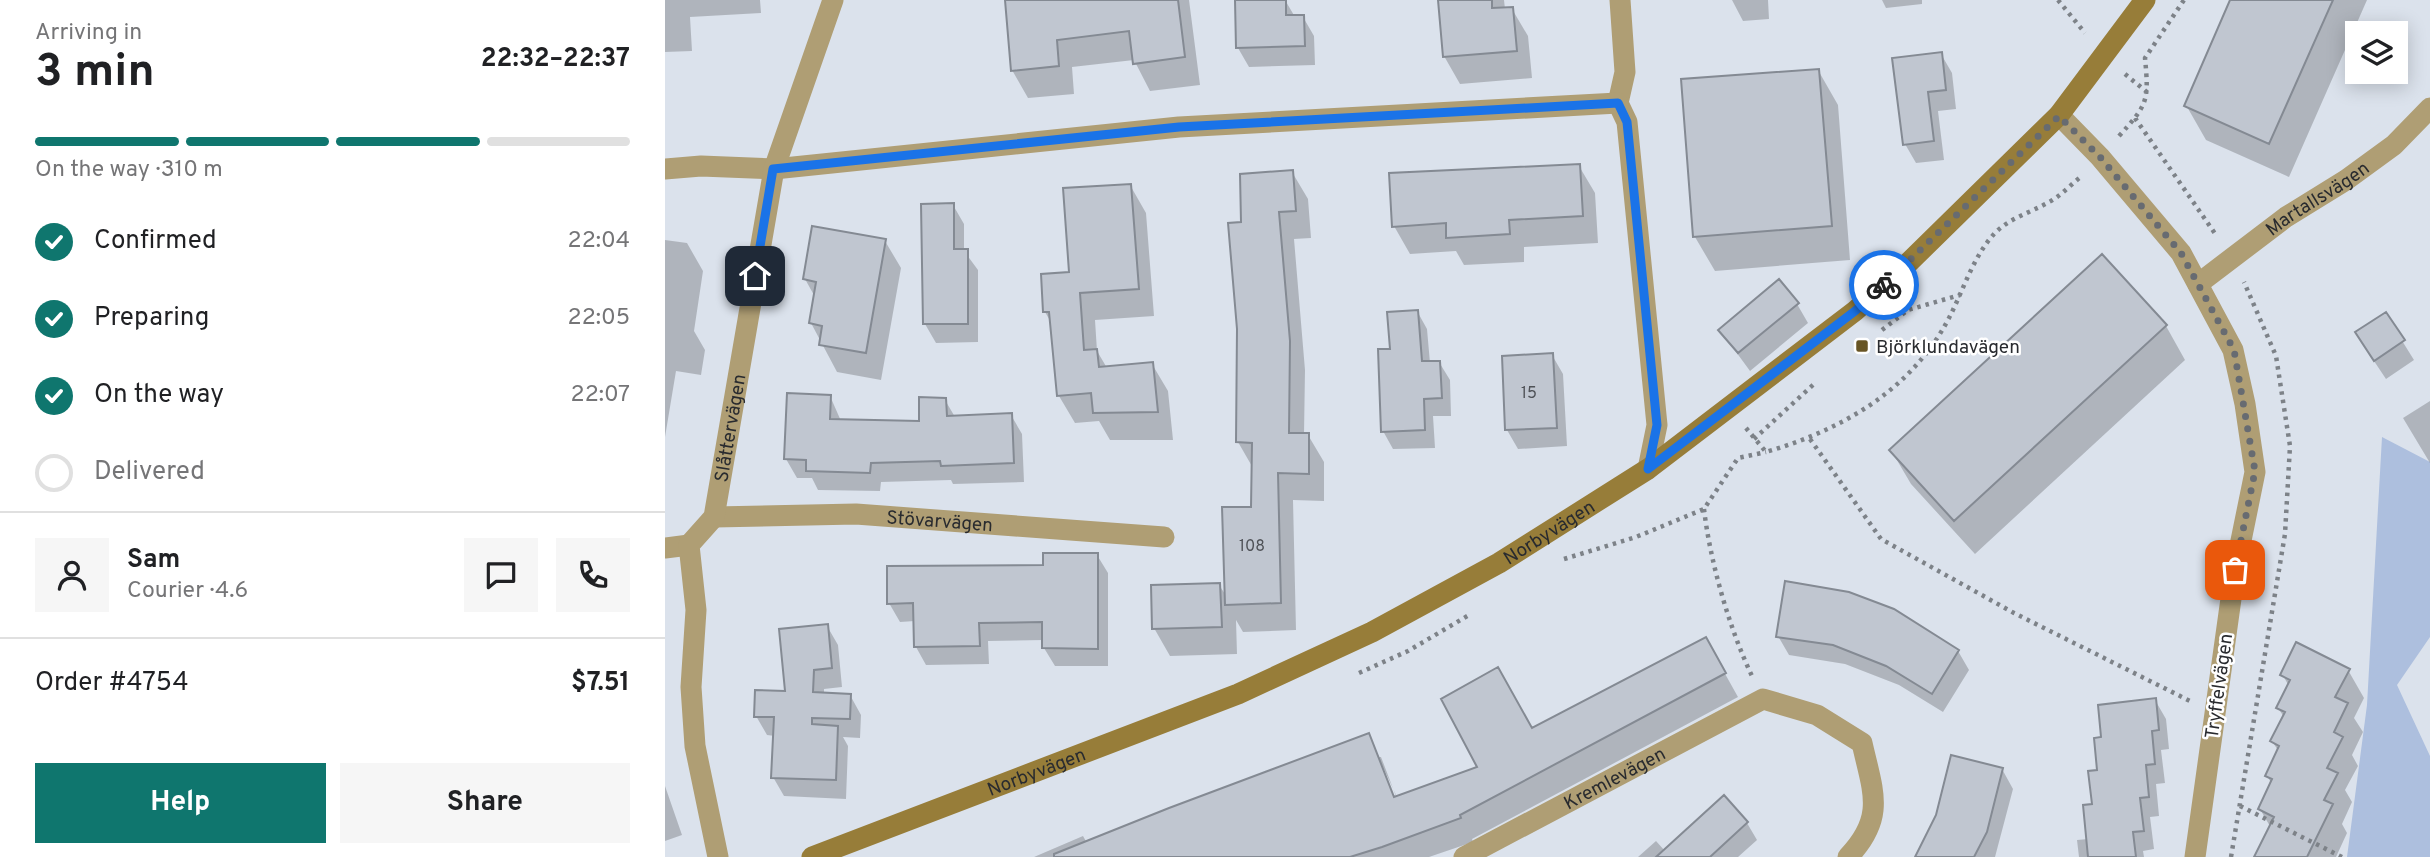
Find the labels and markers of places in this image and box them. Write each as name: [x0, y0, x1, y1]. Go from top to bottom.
pin: [725, 246, 785, 306]
place label: Björklundavägen: [1876, 336, 2020, 360]
marker: Björklundavägen: [1854, 338, 1870, 354]
pin: [2205, 540, 2265, 600]

